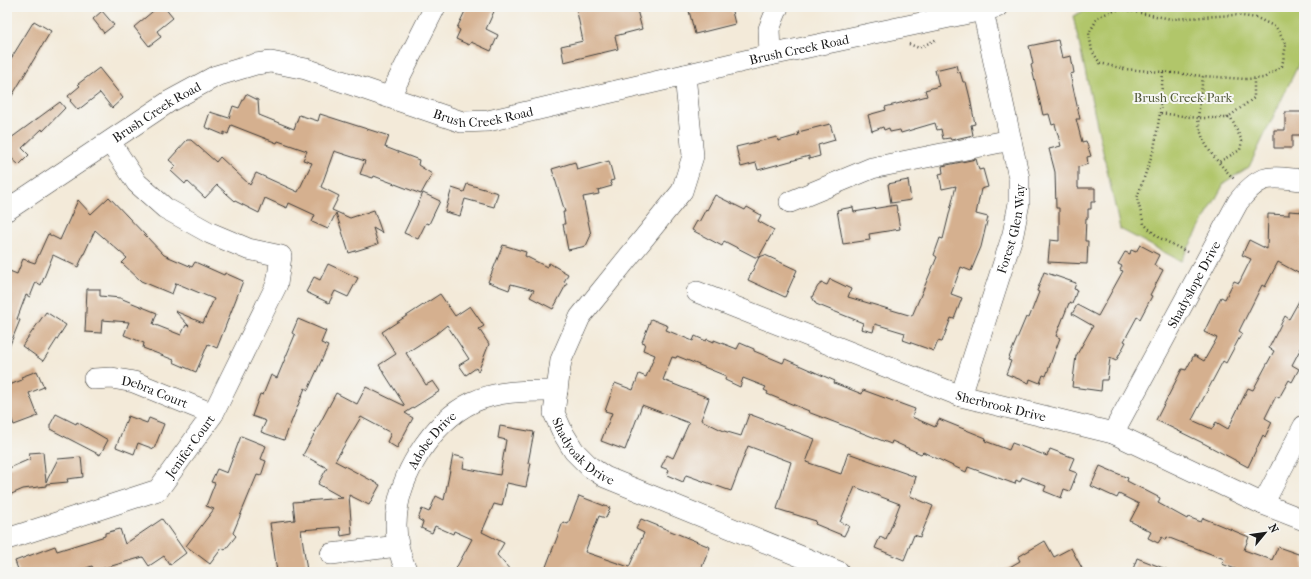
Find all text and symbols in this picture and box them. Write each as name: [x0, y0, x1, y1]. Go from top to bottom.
street label: Brush Creek Road: [748, 31, 851, 67]
street label: Brush Creek Road: [109, 78, 204, 145]
park label: Brush Creek Park: [1134, 90, 1233, 105]
street label: Brush Creek Road: [432, 103, 535, 130]
street label: Forest Glen Way: [993, 183, 1027, 275]
street label: Shadyslope Drive: [1164, 238, 1223, 330]
street label: Debra Court: [120, 372, 191, 411]
street label: Sherbrook Drive: [954, 387, 1048, 424]
street label: Adobe Drive: [404, 407, 459, 472]
street label: Jenifer Court: [161, 411, 218, 481]
street label: Shadyoak Drive: [549, 415, 617, 488]
north arrow: [1245, 513, 1285, 553]
text: N: [1266, 522, 1281, 536]

